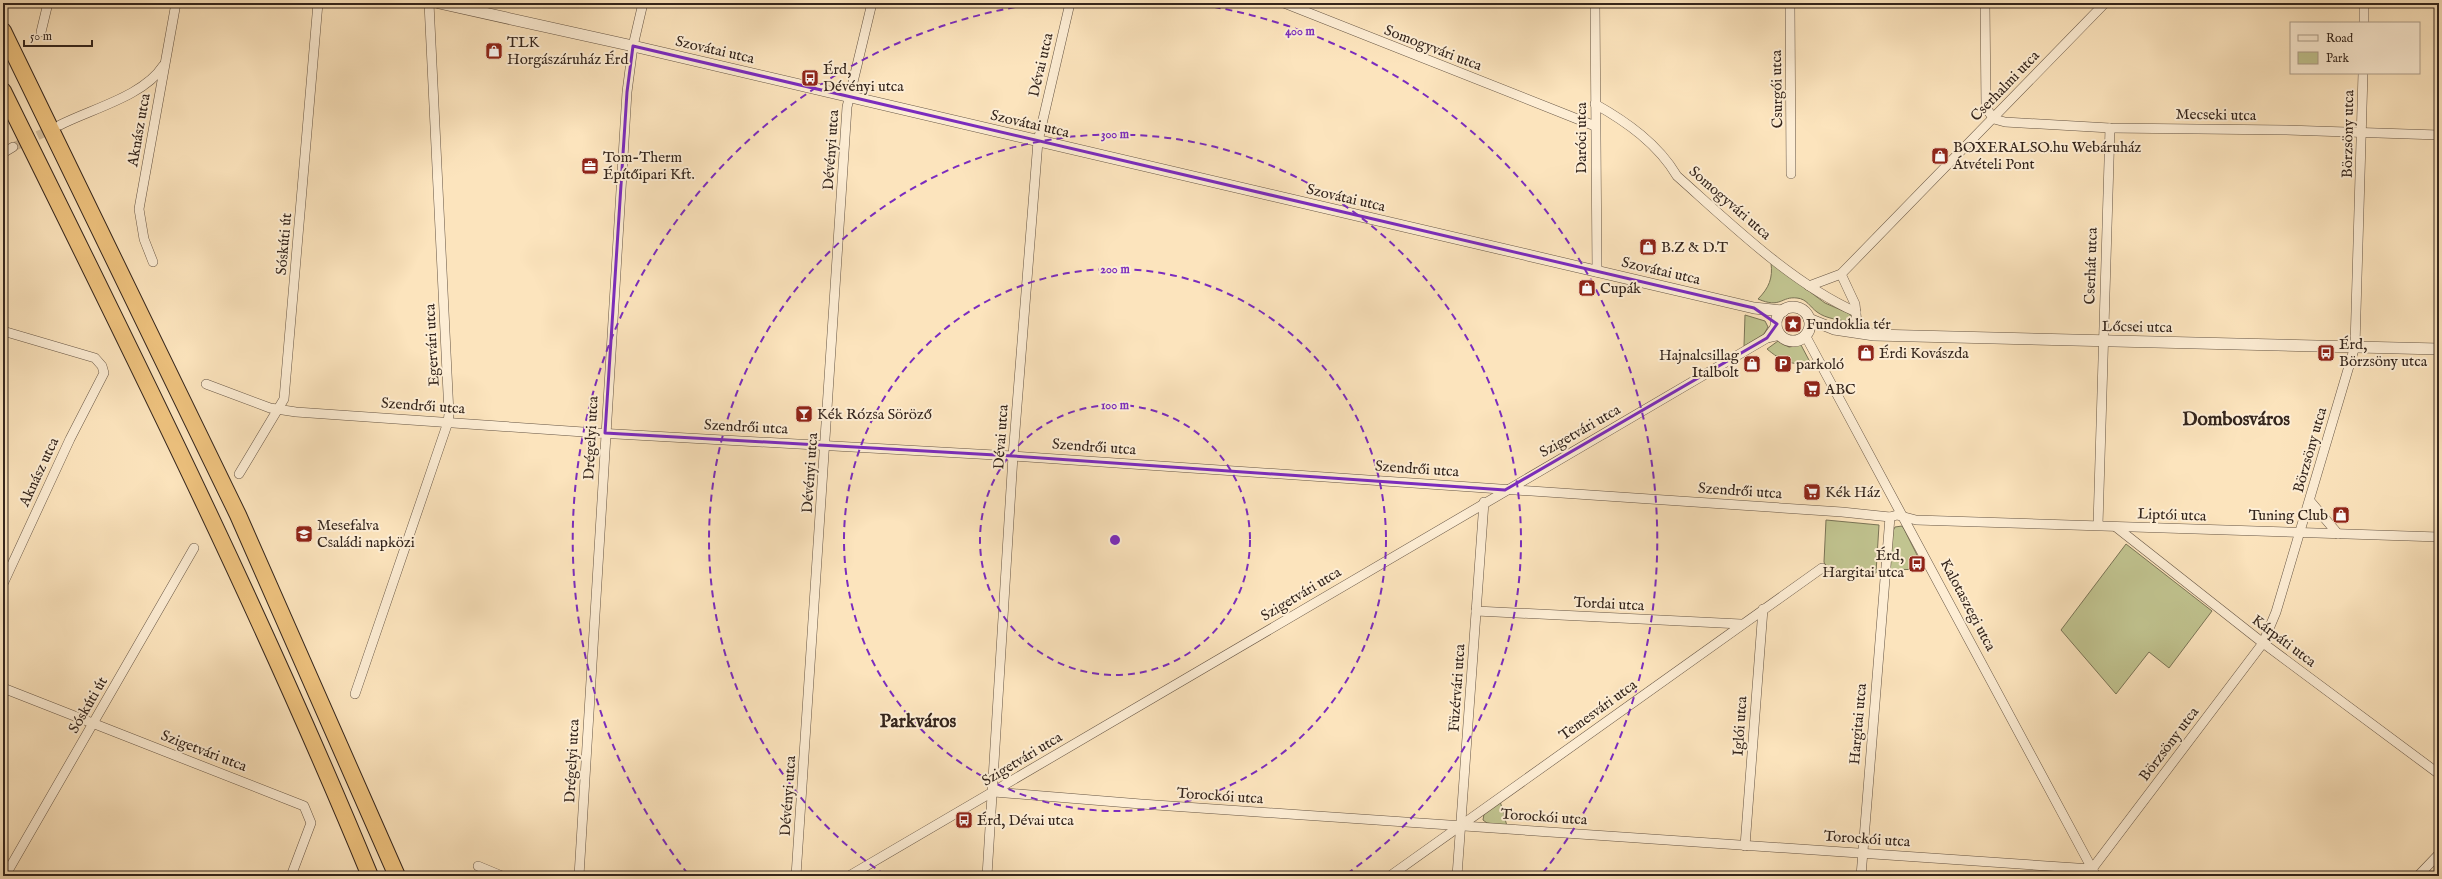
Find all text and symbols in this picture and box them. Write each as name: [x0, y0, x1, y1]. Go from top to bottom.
street label: Somogyvári utca: [1381, 21, 1485, 76]
scale bar: [24, 22, 92, 48]
legend: [2290, 22, 2420, 74]
text: 400 m: [1285, 24, 1316, 39]
text: 50 m: [30, 29, 52, 44]
street label: Dévai utca: [1024, 31, 1058, 99]
text: Road: [2326, 31, 2354, 46]
street label: Szovátai utca: [674, 32, 757, 68]
place label: TLK Horgászáruház Érd: [507, 33, 629, 69]
shop icon: TLK Horgászáruház Érd: [484, 41, 504, 61]
street label: Cserhalmi utca: [1966, 46, 2044, 126]
street label: Csurgói utca: [1767, 49, 1787, 128]
text: Park: [2326, 51, 2349, 66]
place label: Érd, Dévényi utca: [823, 60, 904, 96]
bus stop icon: Érd, Dévényi utca: [800, 68, 820, 88]
street label: Börzsöny utca: [2338, 89, 2358, 178]
street label: Aknász utca: [123, 91, 155, 169]
street label: Daróci utca: [1572, 102, 1591, 174]
street label: Mecseki utca: [2176, 105, 2257, 125]
street label: Szovátai utca: [989, 106, 1072, 142]
street label: Dévényi utca: [819, 109, 843, 191]
text: 300 m: [1101, 127, 1130, 142]
place label: BOXERALSO.hu Webáruház Átvételi Pont: [1952, 138, 2141, 174]
shop icon: BOXERALSO.hu Webáruház Átvételi Pont: [1930, 146, 1950, 166]
place label: Tom-Therm Építőipari Kft.: [603, 148, 695, 184]
office icon: Tom-Therm Építőipari Kft.: [580, 156, 600, 176]
street label: Somogyvári utca: [1685, 162, 1776, 244]
street label: Szovátai utca: [1305, 180, 1388, 216]
street label: Sóskúti út: [272, 212, 296, 276]
street label: Cserhát utca: [2080, 227, 2102, 305]
shop icon: B.Z & D.T: [1638, 237, 1658, 257]
place label: B.Z & D.T: [1661, 238, 1728, 257]
street label: Szovátai utca: [1620, 253, 1703, 289]
text: 200 m: [1100, 262, 1130, 277]
shop icon: Cupák: [1577, 278, 1597, 298]
place label: Cupák: [1600, 279, 1642, 298]
street label: Egervári utca: [420, 303, 444, 387]
place icon: Fundoklia tér: [1783, 314, 1803, 334]
place label: Fundoklia tér: [1806, 315, 1891, 334]
street label: Lőcsei utca: [2102, 317, 2173, 337]
place label: Érd, Börzsöny utca: [2339, 335, 2428, 371]
shop icon: Érdi Kovászda: [1856, 343, 1876, 363]
bus stop icon: Érd, Börzsöny utca: [2316, 343, 2336, 363]
place label: Érdi Kovászda: [1879, 344, 1969, 363]
place label: Hajnalcsillag Italbolt: [1659, 346, 1740, 382]
shop icon: Hajnalcsillag Italbolt: [1742, 354, 1762, 374]
parking icon: parkoló: [1773, 354, 1793, 374]
place label: parkoló: [1796, 355, 1844, 374]
supermarket icon: ABC: [1802, 379, 1822, 399]
place label: ABC: [1824, 380, 1856, 399]
street label: Szendrői utca: [380, 394, 466, 418]
street label: Drégelyi utca: [579, 395, 603, 480]
text: 100 m: [1101, 398, 1130, 413]
street label: Szigetvári utca: [1536, 400, 1624, 462]
street label: Dévai utca: [989, 403, 1013, 470]
bar icon: Kék Rózsa Söröző: [794, 404, 814, 424]
place label: Kék Rózsa Söröző: [817, 405, 932, 424]
street label: Börzsöny utca: [2289, 405, 2331, 495]
district label: Dombosváros: [2182, 408, 2290, 432]
street label: Szendrői utca: [703, 415, 789, 439]
street label: Dévényi utca: [798, 432, 822, 514]
street label: Aknász utca: [14, 434, 63, 510]
street label: Szendrői utca: [1051, 435, 1137, 459]
street label: Szendrői utca: [1374, 457, 1460, 481]
street label: Szendrői utca: [1697, 479, 1783, 503]
supermarket icon: Kék Ház: [1802, 482, 1822, 502]
place label: Kék Ház: [1825, 483, 1880, 502]
street label: Liptói utca: [2137, 504, 2207, 526]
shop icon: Tuning Club: [2331, 505, 2351, 525]
place label: Tuning Club: [2249, 506, 2328, 525]
place label: Mesefalva Családi napközi: [317, 516, 415, 552]
school or university icon: Mesefalva Családi napközi: [294, 524, 314, 544]
centre of rings: [1108, 533, 1122, 547]
place label: Érd, Hargitai utca: [1822, 546, 1905, 582]
bus stop icon: Érd, Hargitai utca: [1907, 554, 1927, 574]
street label: Kalotaszegi utca: [1936, 556, 2000, 655]
street label: Szigetvári utca: [1257, 562, 1345, 625]
street label: Tordai utca: [1573, 593, 1645, 615]
street label: Kárpáti utca: [2248, 611, 2320, 672]
street label: Füzérvári utca: [1444, 643, 1470, 733]
street label: Sóskúti út: [64, 673, 112, 737]
street label: Temesvári utca: [1555, 675, 1641, 745]
street label: Hargitai utca: [1845, 682, 1871, 766]
street label: Iglói utca: [1728, 695, 1752, 756]
street label: Börzsöny utca: [2135, 703, 2203, 785]
district label: Parkváros: [880, 710, 957, 734]
street label: Drégelyi utca: [560, 718, 584, 803]
street label: Szigetvári utca: [158, 726, 250, 776]
street label: Szigetvári utca: [978, 727, 1066, 790]
street label: Dévényi utca: [776, 755, 800, 837]
street label: Torockói utca: [1176, 783, 1264, 809]
street label: Torockói utca: [1500, 804, 1588, 830]
bus stop icon: Érd, Dévai utca: [954, 810, 974, 830]
place label: Érd, Dévai utca: [977, 811, 1074, 830]
street label: Torockói utca: [1823, 826, 1911, 852]

